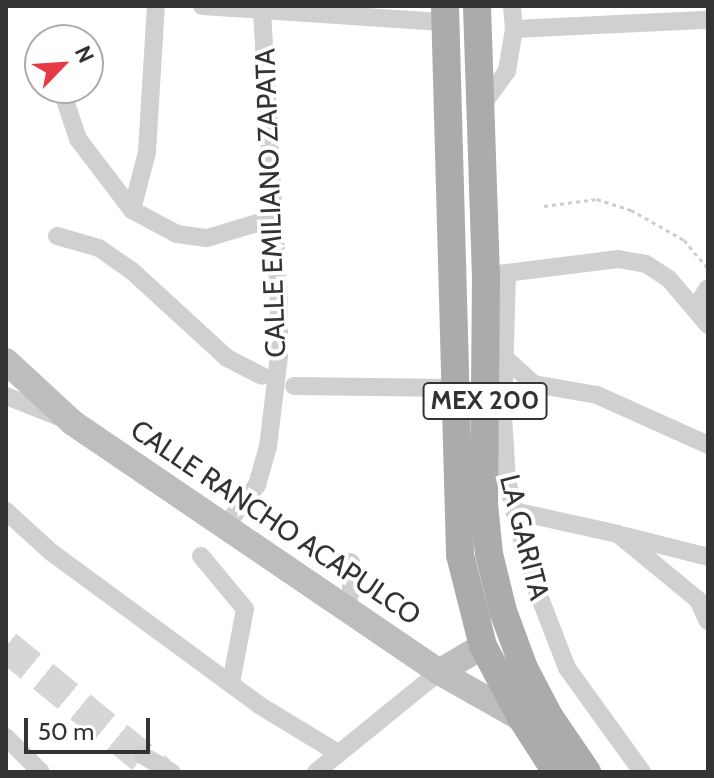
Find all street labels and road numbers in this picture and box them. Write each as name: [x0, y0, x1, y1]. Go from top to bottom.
street label: CALLE EMILIANO ZAPATA: [248, 48, 292, 358]
road number: MEX 200: [421, 379, 549, 423]
street label: CALLE RANCHO ACAPULCO: [125, 412, 427, 632]
street label: LA GARITA: [493, 471, 557, 603]

